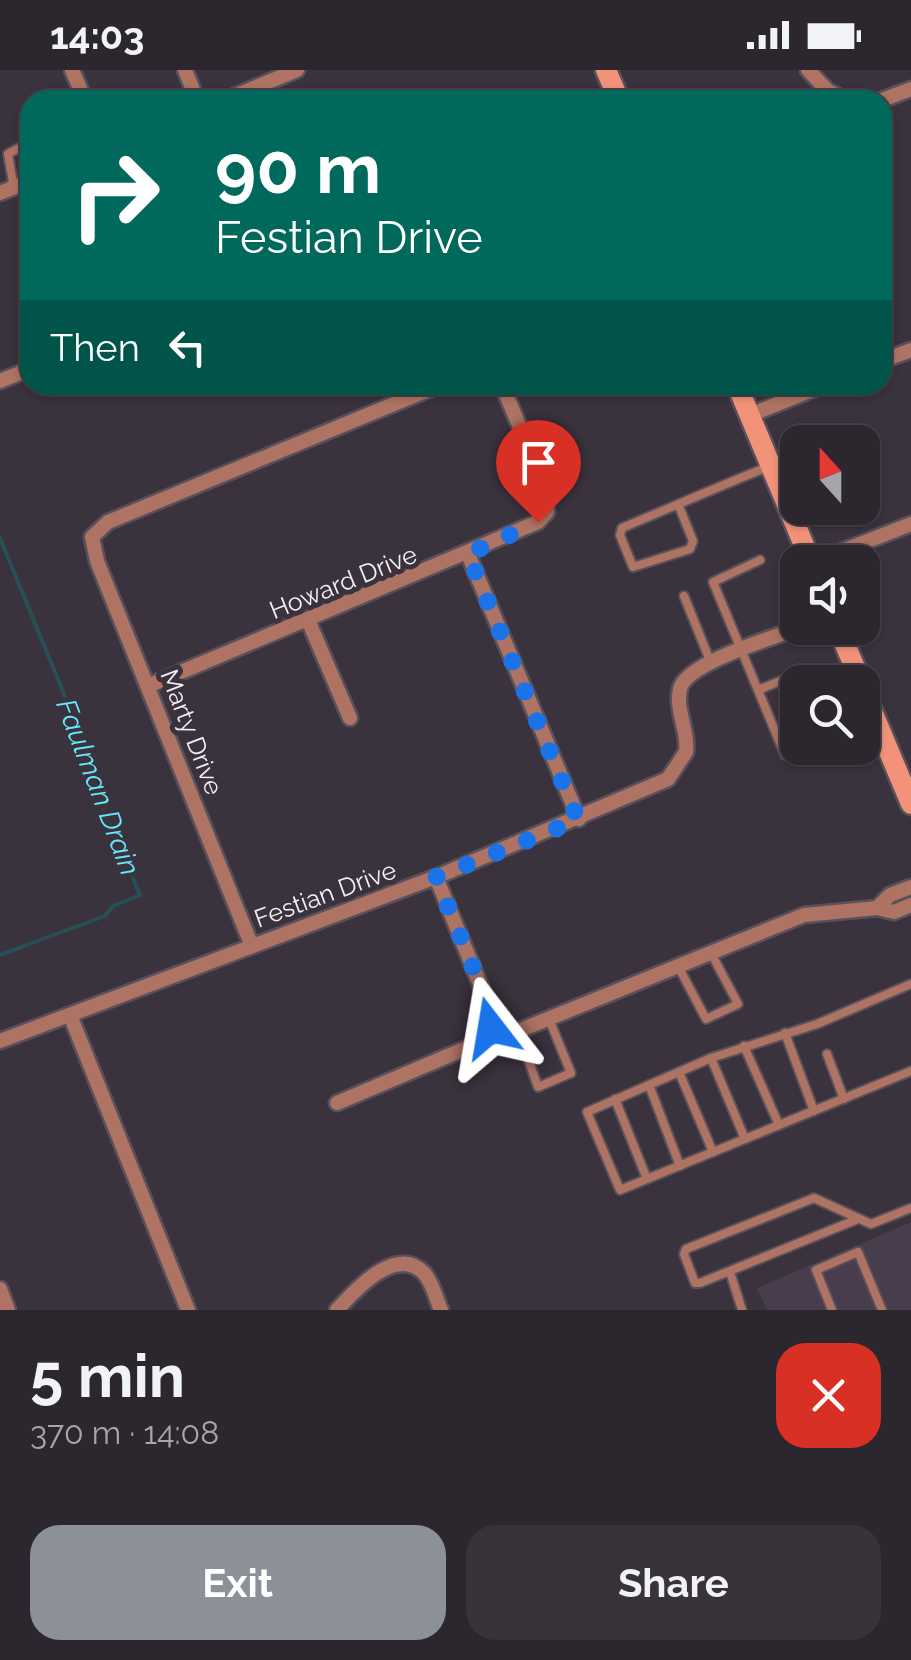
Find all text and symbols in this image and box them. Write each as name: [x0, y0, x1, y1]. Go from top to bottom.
text: 14:03: [50, 13, 144, 58]
text: 90 m: [215, 127, 381, 209]
icon: right: [50, 130, 180, 260]
text: Festian Drive: [215, 211, 483, 264]
icon: left: [160, 320, 215, 375]
text: Then: [50, 325, 140, 370]
pin: [496, 420, 581, 523]
north arrow: [780, 425, 880, 525]
map controls: [780, 425, 880, 765]
icon: arrive: [511, 435, 566, 490]
street label: Howard Drive: [265, 539, 421, 625]
button: sound: [780, 545, 880, 645]
street label: Marty Drive: [154, 665, 230, 799]
button: search: [780, 665, 880, 765]
water label: Faulman Drain: [49, 694, 147, 880]
street label: Festian Drive: [250, 854, 400, 934]
position arrow: [439, 976, 543, 1080]
text: 5 min: [30, 1341, 185, 1411]
button: close: [776, 1343, 881, 1448]
text: 370 m · 14:08: [30, 1414, 219, 1451]
button: Exit: [30, 1525, 446, 1640]
button: Share: [466, 1525, 881, 1640]

